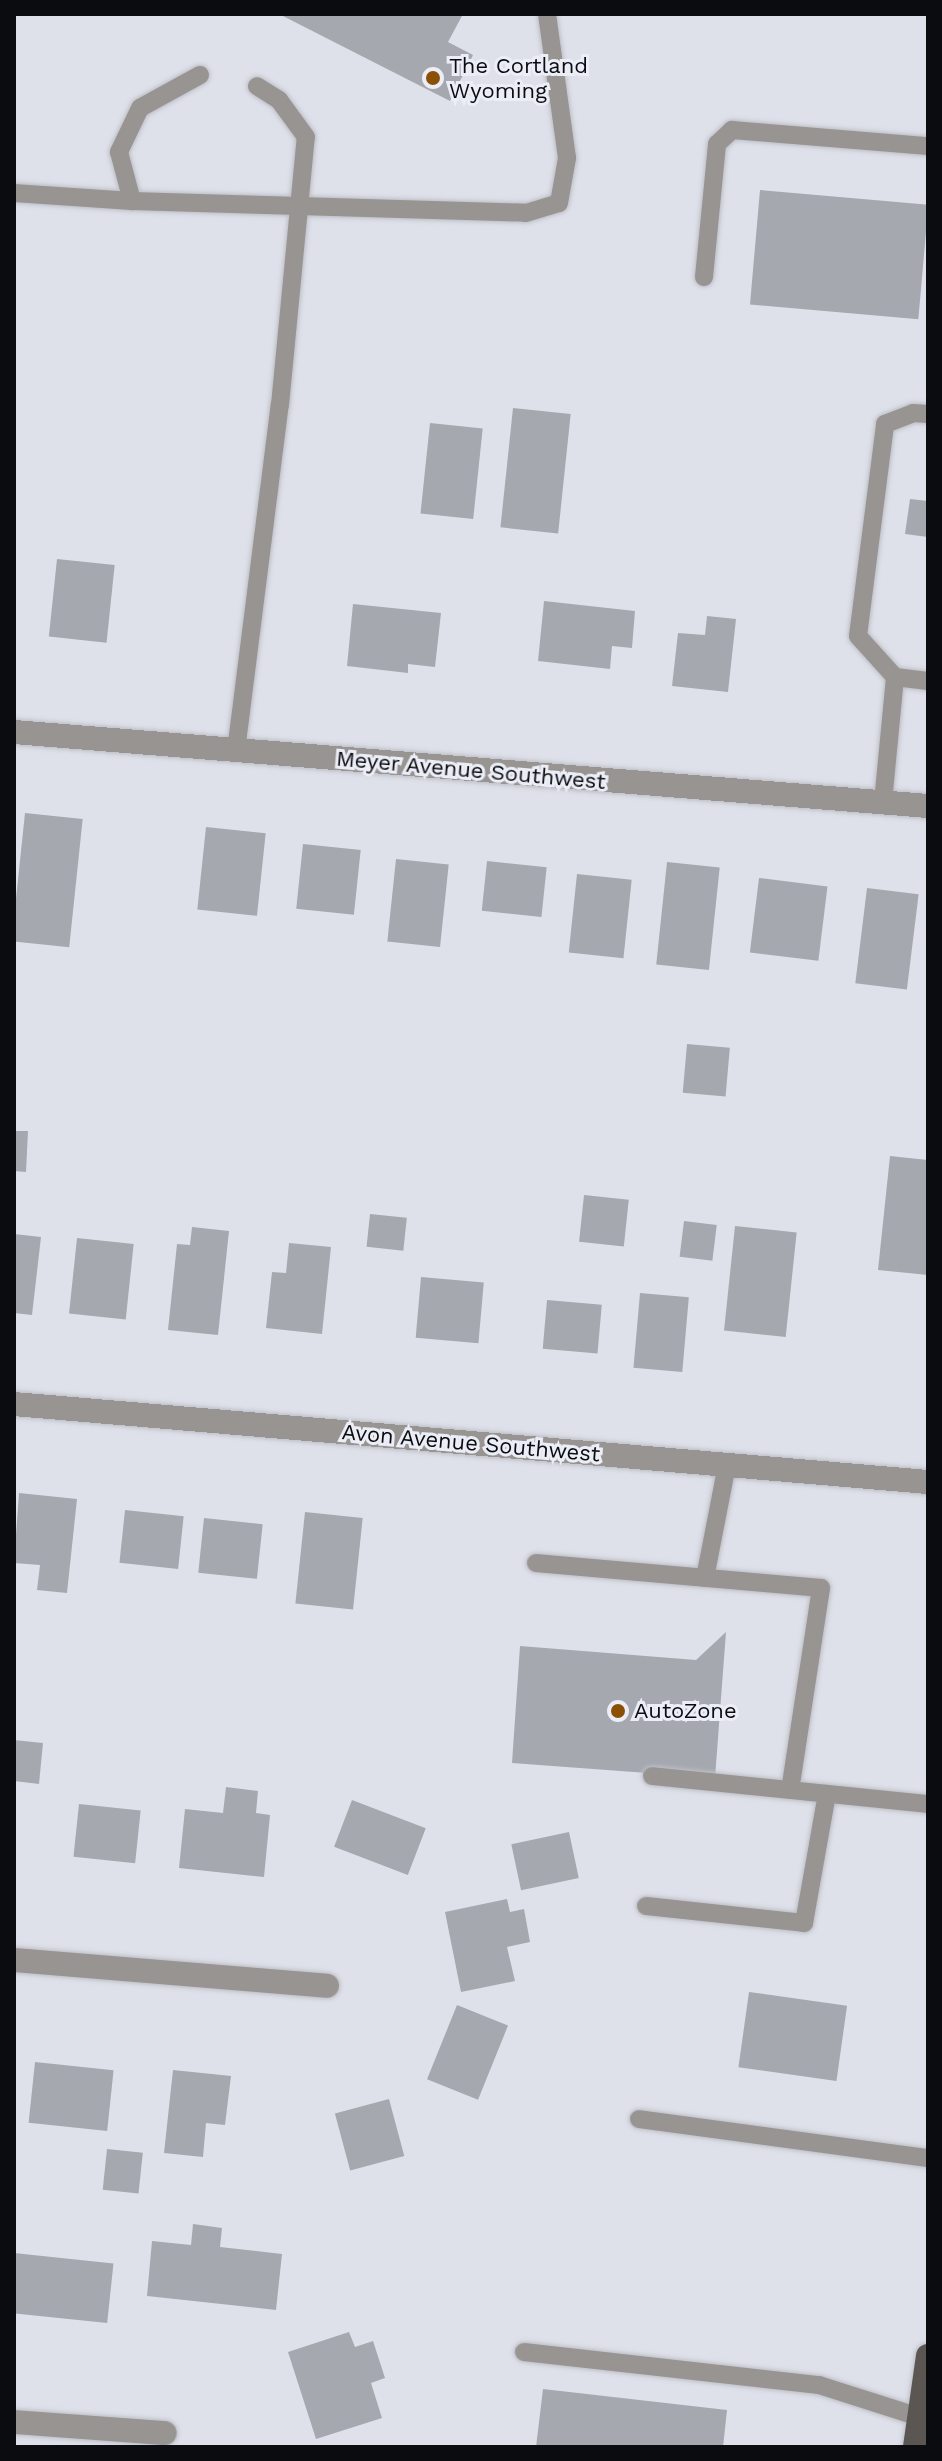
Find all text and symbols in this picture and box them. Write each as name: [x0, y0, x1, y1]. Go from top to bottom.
place label: The Cortland Wyoming: [449, 52, 588, 104]
marker: The Cortland Wyoming: [424, 69, 442, 87]
street label: Meyer Avenue Southwest: [335, 745, 607, 795]
street label: Avon Avenue Southwest: [340, 1419, 602, 1467]
place label: AutoZone: [634, 1698, 737, 1724]
marker: AutoZone: [609, 1702, 627, 1720]

